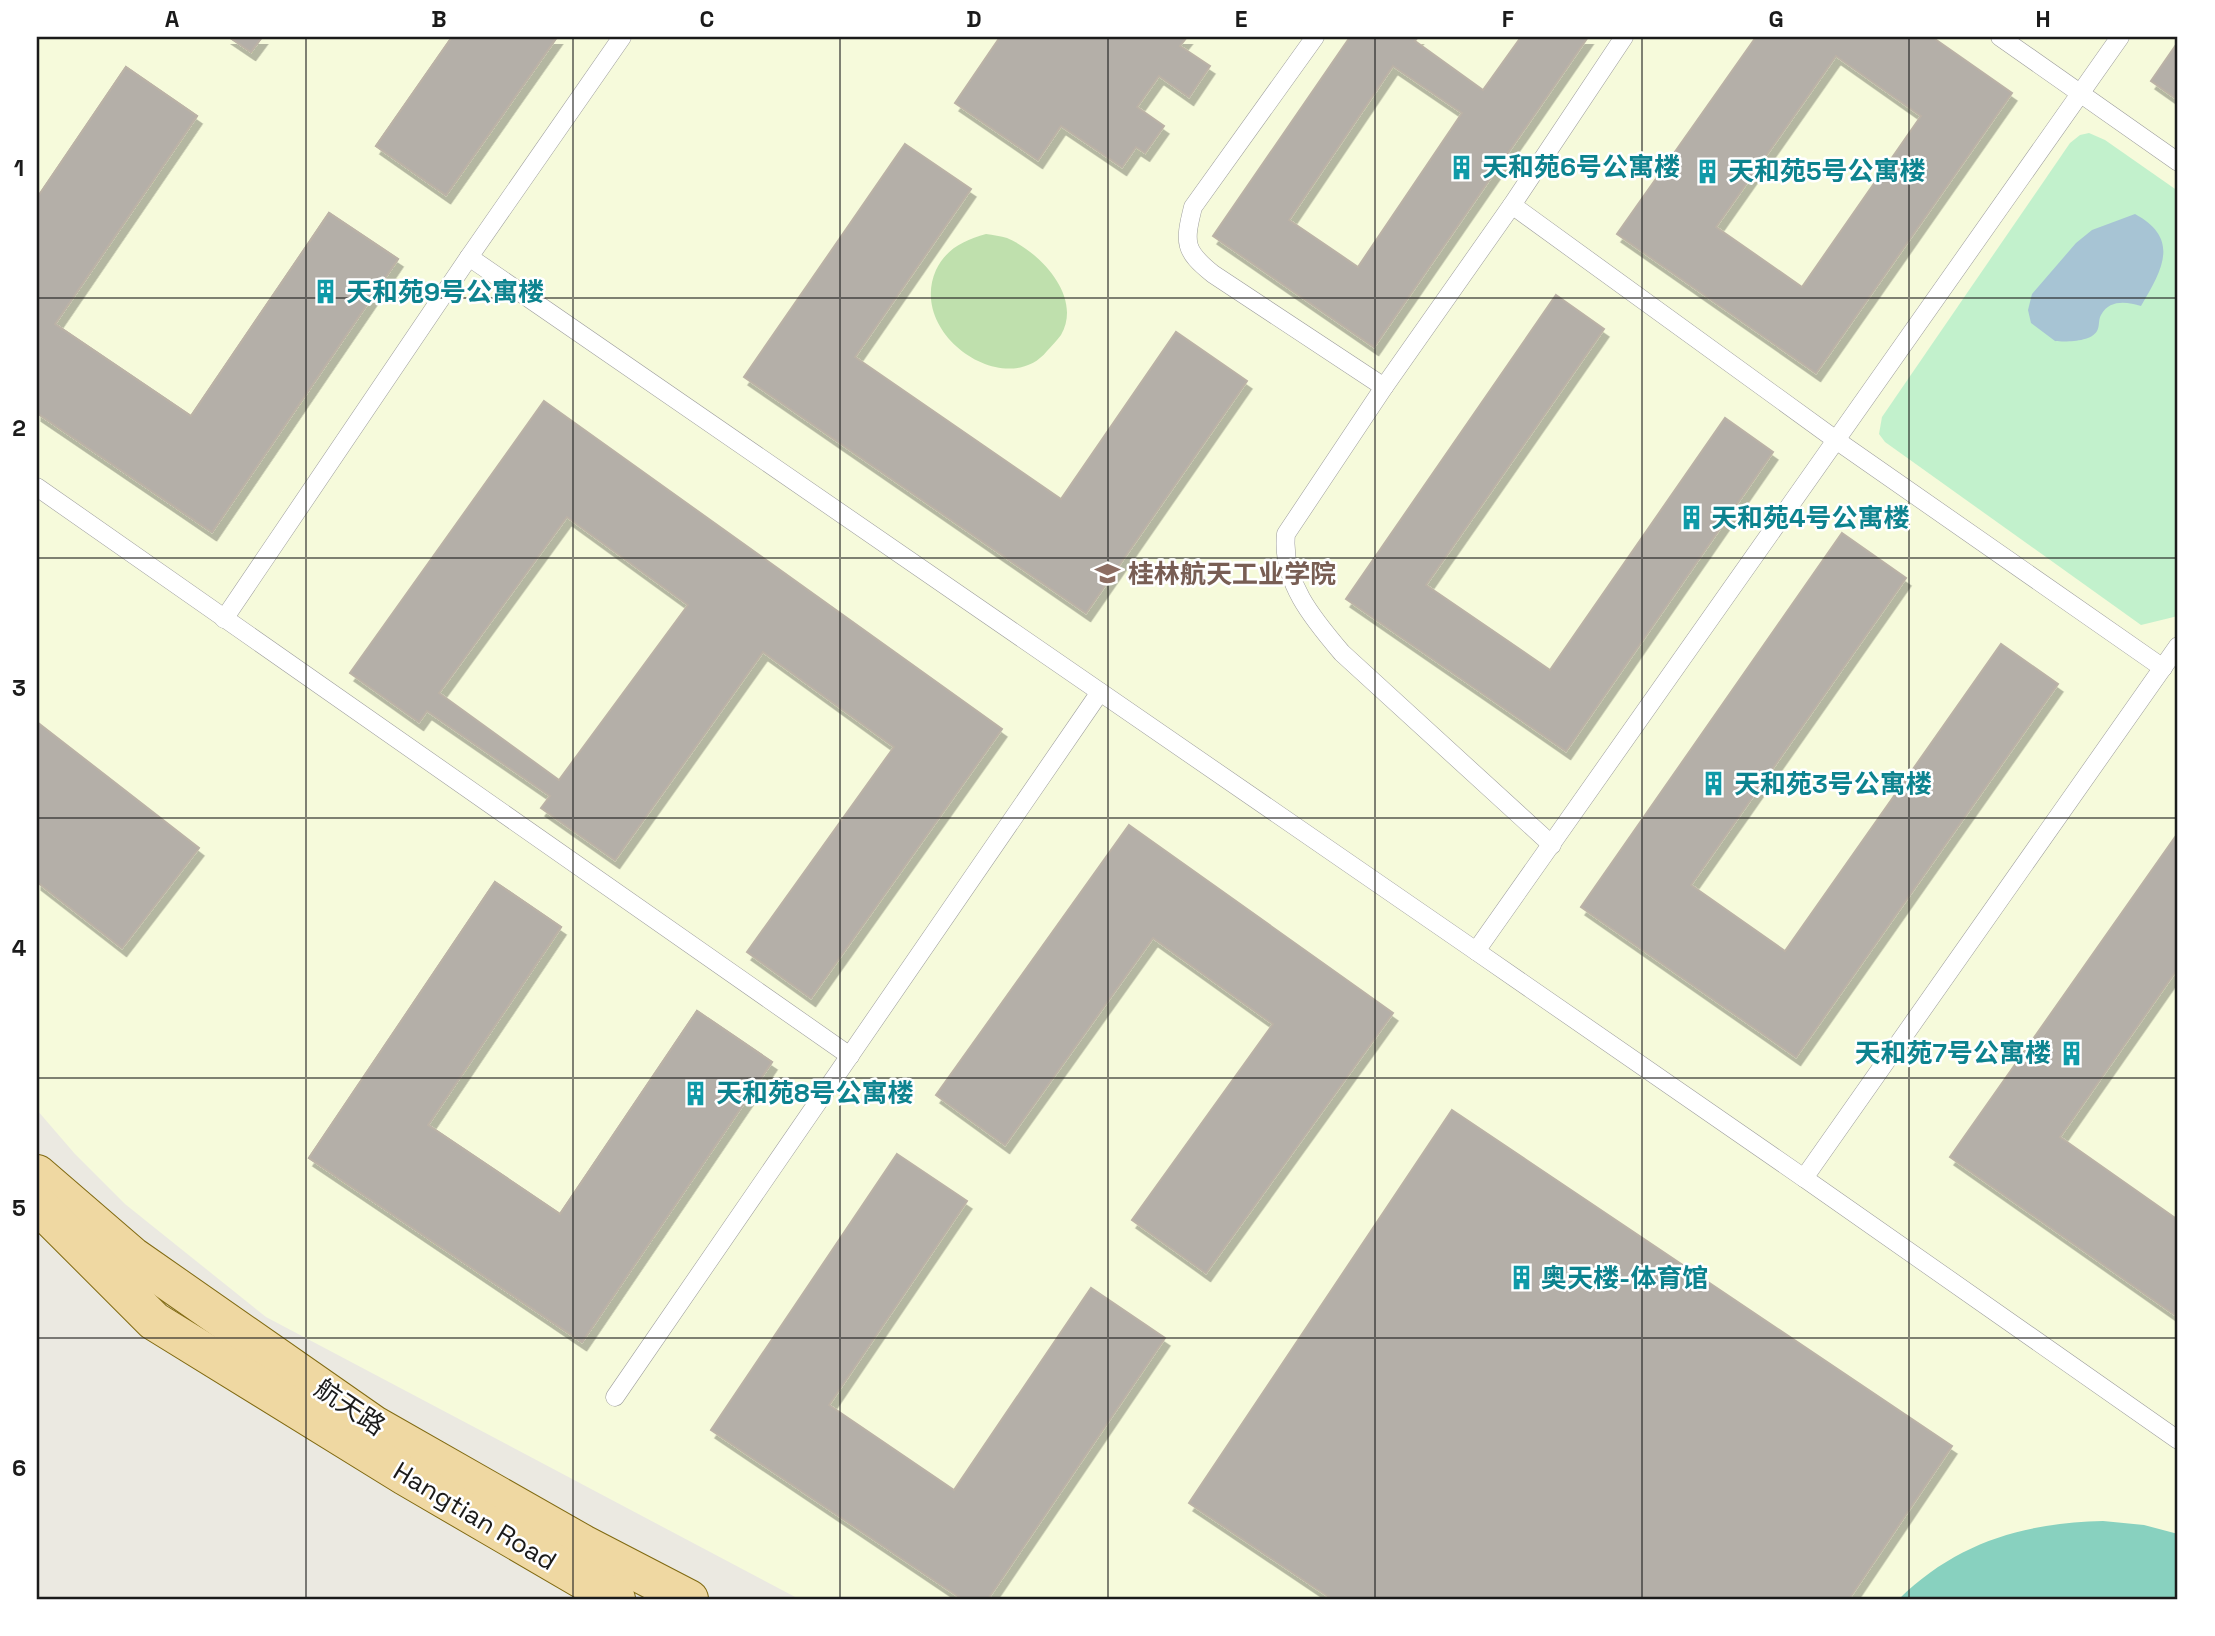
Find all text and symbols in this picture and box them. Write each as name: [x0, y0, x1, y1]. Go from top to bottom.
text: A: [165, 4, 180, 34]
text: B: [431, 4, 447, 34]
text: C: [700, 4, 714, 34]
text: D: [966, 4, 982, 34]
text: E: [1235, 4, 1247, 34]
text: F: [1502, 4, 1514, 34]
text: G: [1768, 4, 1784, 34]
text: H: [2035, 4, 2051, 34]
place label: 天和苑6号公寓楼: [1482, 150, 1680, 184]
text: 1: [14, 153, 24, 183]
building icon: 天和苑6号公寓楼: [1448, 153, 1476, 181]
place label: 天和苑5号公寓楼: [1728, 154, 1926, 188]
building icon: 天和苑5号公寓楼: [1694, 157, 1722, 185]
place label: 天和苑9号公寓楼: [346, 275, 544, 309]
building icon: 天和苑9号公寓楼: [312, 278, 340, 306]
text: 2: [12, 413, 26, 443]
place label: 天和苑4号公寓楼: [1711, 501, 1910, 535]
building icon: 天和苑4号公寓楼: [1677, 504, 1705, 532]
place label: 桂林航天工业学院: [1128, 557, 1336, 591]
school or university icon: 桂林航天工业学院: [1094, 560, 1122, 588]
text: 3: [12, 673, 26, 703]
place label: 天和苑3号公寓楼: [1734, 767, 1932, 801]
building icon: 天和苑3号公寓楼: [1700, 770, 1728, 798]
text: 4: [12, 933, 27, 963]
place label: 天和苑7号公寓楼: [1855, 1036, 2051, 1070]
building icon: 天和苑7号公寓楼: [2057, 1039, 2085, 1067]
place label: 天和苑8号公寓楼: [716, 1076, 914, 1110]
building icon: 天和苑8号公寓楼: [682, 1079, 710, 1107]
text: 5: [12, 1193, 26, 1223]
place label: 奥天楼-体育馆: [1541, 1261, 1708, 1295]
building icon: 奥天楼-体育馆: [1507, 1264, 1535, 1292]
street label: 航天路: [308, 1371, 392, 1443]
text: 6: [12, 1453, 26, 1483]
street label: Hangtian Road: [387, 1454, 563, 1578]

